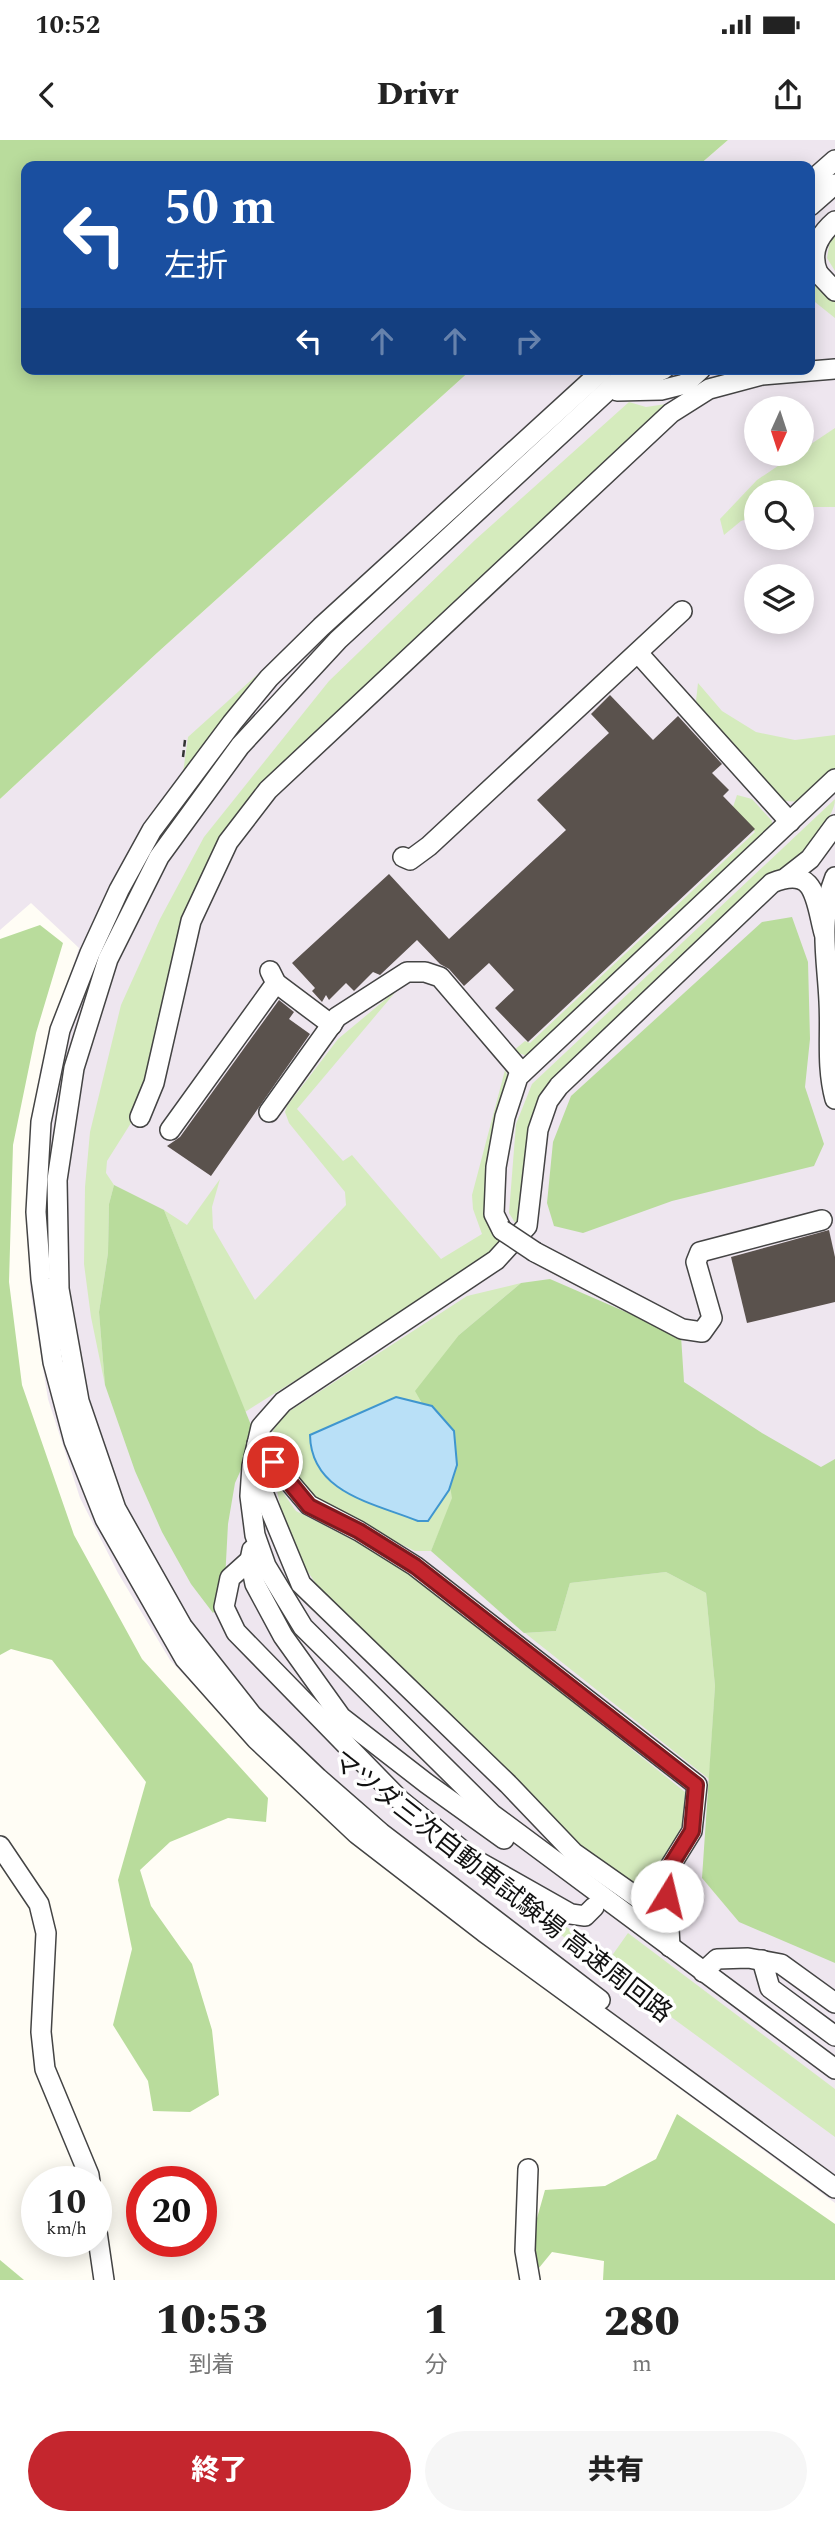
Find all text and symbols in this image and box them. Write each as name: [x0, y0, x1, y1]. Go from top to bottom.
text: 10:52: [35, 5, 100, 45]
text: Drivr: [377, 70, 458, 119]
icon: back: [28, 76, 66, 114]
icon: share: [769, 76, 807, 114]
text: 50 m: [164, 171, 275, 246]
icon: left: [49, 189, 140, 280]
text: 左折: [164, 242, 228, 291]
icon: left: [290, 322, 328, 360]
icon: ahead: [363, 322, 401, 360]
icon: ahead: [436, 322, 474, 360]
icon: right: [509, 322, 547, 360]
north arrow: [744, 396, 814, 466]
map controls: [744, 396, 814, 634]
button: search: [744, 480, 814, 550]
button: layers: [744, 564, 814, 634]
pin: [243, 1432, 303, 1492]
icon: arrive: [254, 1443, 292, 1481]
street label: マツダ三次自動車試験場 高速周回路: [323, 1741, 681, 2033]
position arrow: [630, 1859, 704, 1933]
speed limit sign: 20: [126, 2166, 217, 2257]
text: 10: [47, 2176, 86, 2229]
text: km/h: [46, 2215, 87, 2242]
text: 10:53: [155, 2289, 268, 2352]
text: 1: [423, 2289, 449, 2352]
text: 280: [604, 2291, 680, 2354]
text: m: [632, 2347, 652, 2382]
text: 到着: [189, 2348, 235, 2383]
text: 分: [424, 2348, 447, 2383]
button: 終了: [28, 2431, 411, 2511]
button: 共有: [425, 2431, 807, 2511]

